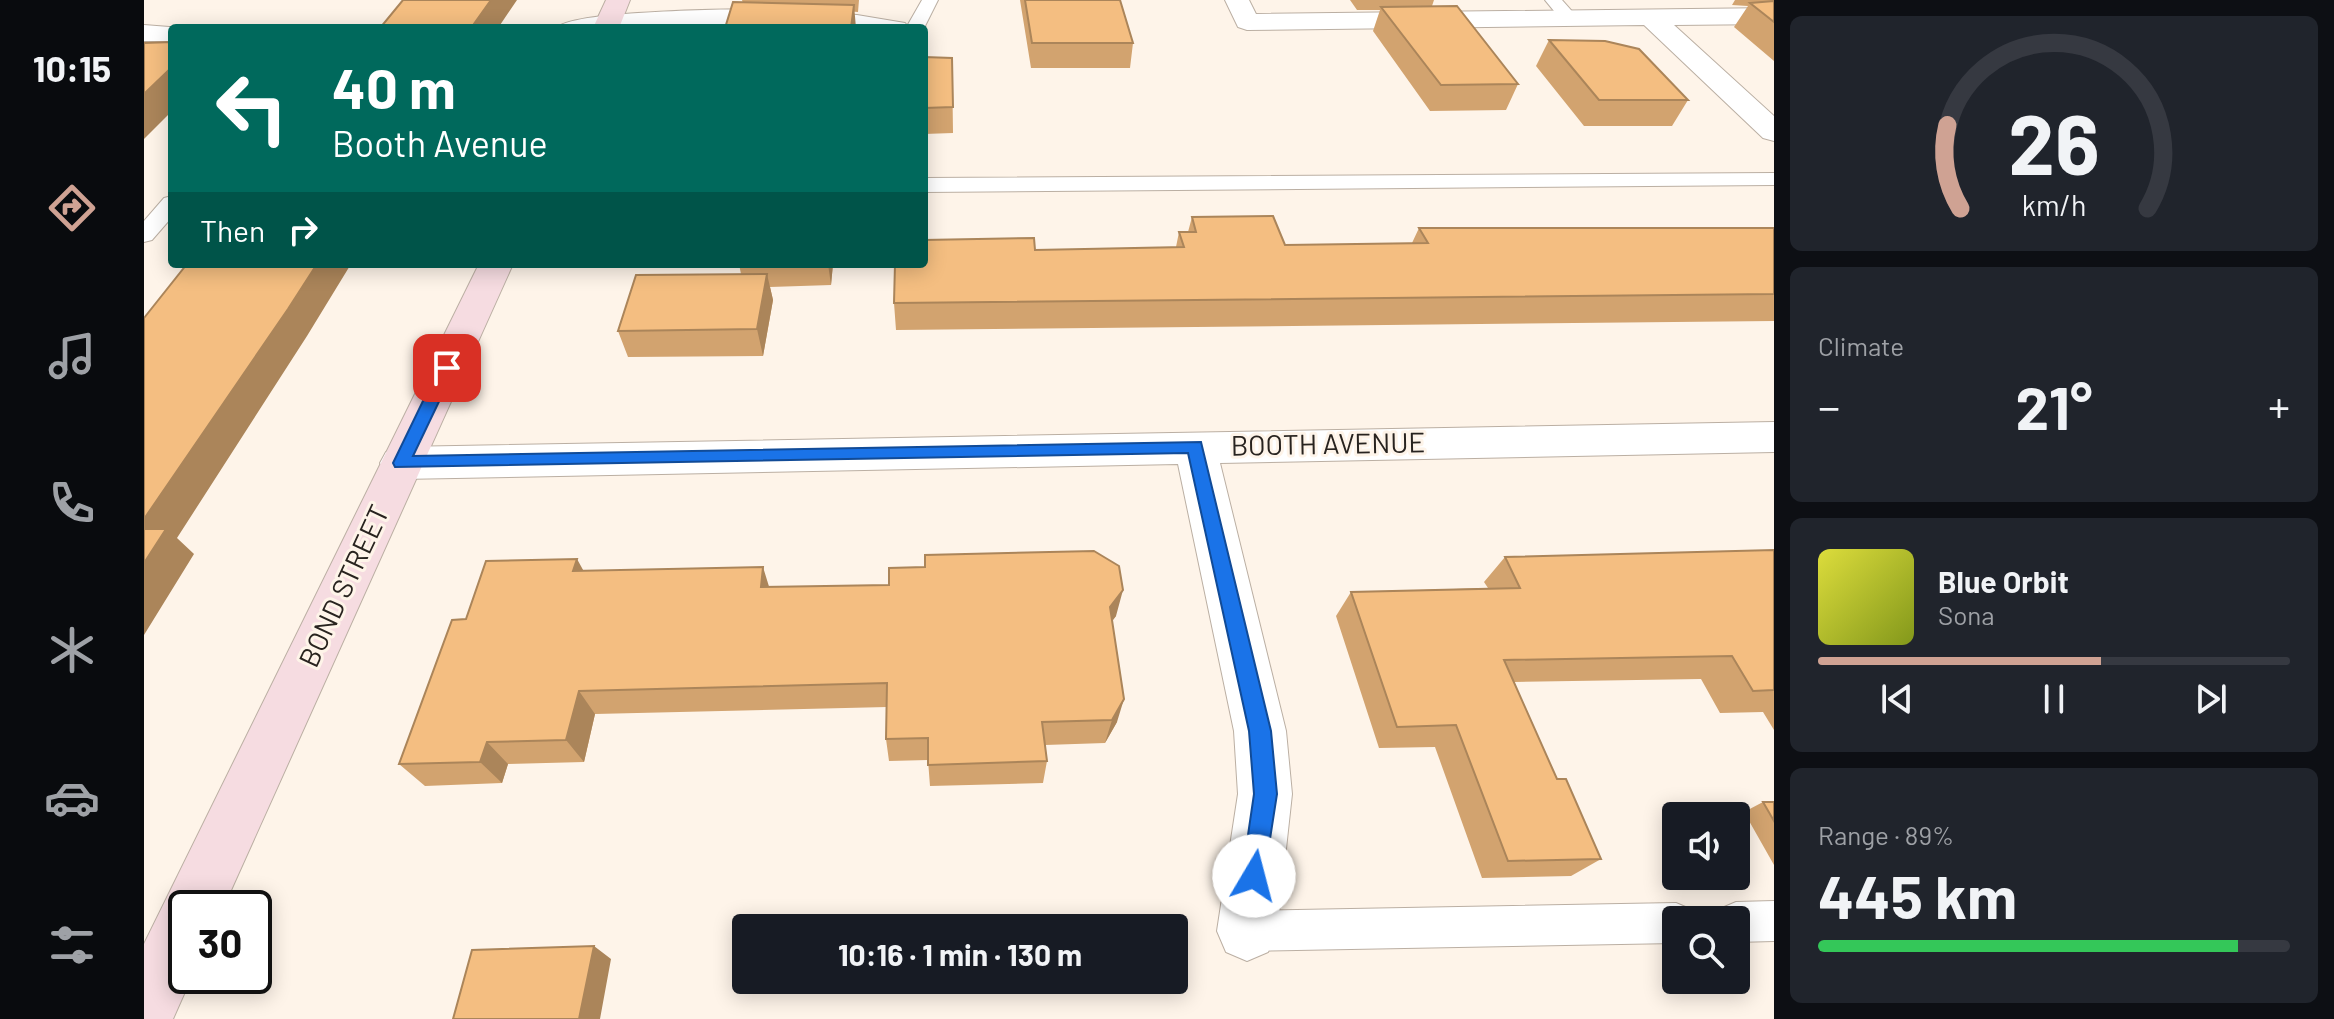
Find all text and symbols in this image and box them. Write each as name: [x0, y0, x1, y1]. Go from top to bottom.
text: 10:15: [33, 46, 111, 89]
text: 40 m: [332, 53, 456, 120]
icon: left: [200, 56, 304, 160]
text: 26: [2008, 92, 2100, 192]
text: Booth Avenue: [332, 121, 548, 164]
icon: directions: [44, 180, 100, 236]
text: km/h: [2022, 188, 2086, 223]
icon: right: [281, 208, 325, 252]
text: Then: [200, 212, 265, 248]
icon: music: [44, 328, 100, 384]
text: Climate: [1818, 330, 1904, 361]
pin: [413, 334, 481, 402]
icon: arrive: [425, 346, 469, 390]
text: 21°: [2015, 370, 2093, 442]
text: −: [1818, 379, 1840, 432]
text: +: [2268, 379, 2290, 432]
street label: BOOTH AVENUE: [1230, 424, 1426, 462]
icon: phone: [44, 475, 100, 531]
street label: BOND STREET: [291, 499, 395, 672]
text: Blue Orbit: [1938, 563, 2069, 599]
text: Sona: [1938, 599, 1995, 630]
icon: climate: [44, 622, 100, 678]
icon: previous: [1875, 677, 1919, 721]
icon: pause: [2032, 677, 2076, 721]
icon: next: [2189, 677, 2233, 721]
icon: car: [44, 770, 100, 826]
map controls: [1662, 802, 1750, 994]
button: sound: [1662, 802, 1750, 890]
text: Range · 89%: [1818, 819, 1954, 850]
position arrow: [1212, 834, 1296, 918]
text: 445 km: [1818, 859, 2017, 931]
speed limit sign: 30: [168, 890, 272, 994]
button: search: [1662, 906, 1750, 994]
icon: filters: [44, 917, 100, 973]
text: 10:16 · 1 min · 130 m: [838, 936, 1082, 972]

